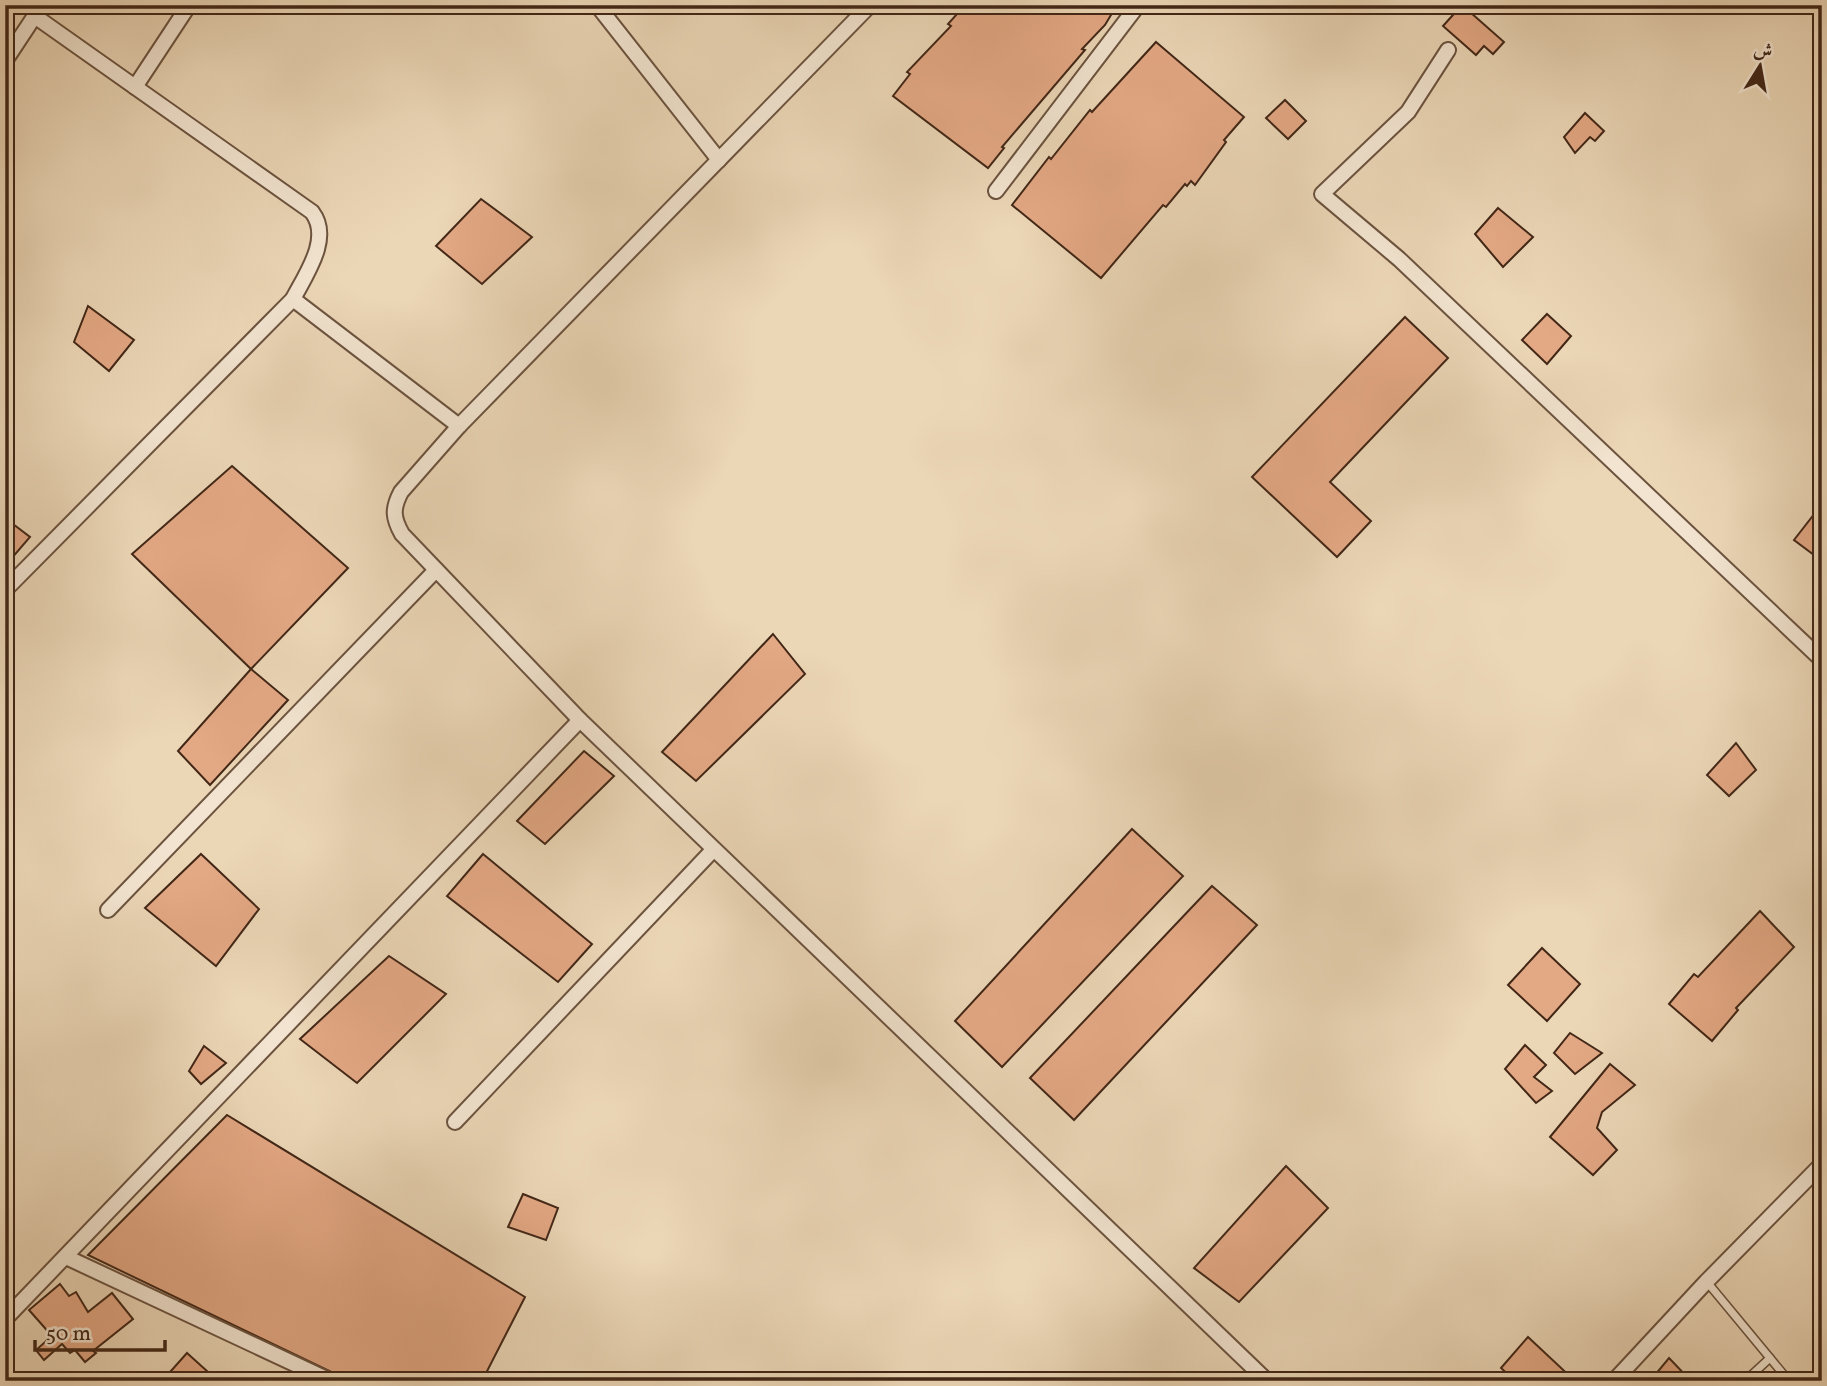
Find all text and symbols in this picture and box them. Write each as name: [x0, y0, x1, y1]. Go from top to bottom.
north arrow: [1726, 32, 1796, 102]
text: ش: [1751, 37, 1775, 66]
scale bar: [35, 1309, 164, 1353]
text: 50 m: [46, 1320, 91, 1349]

